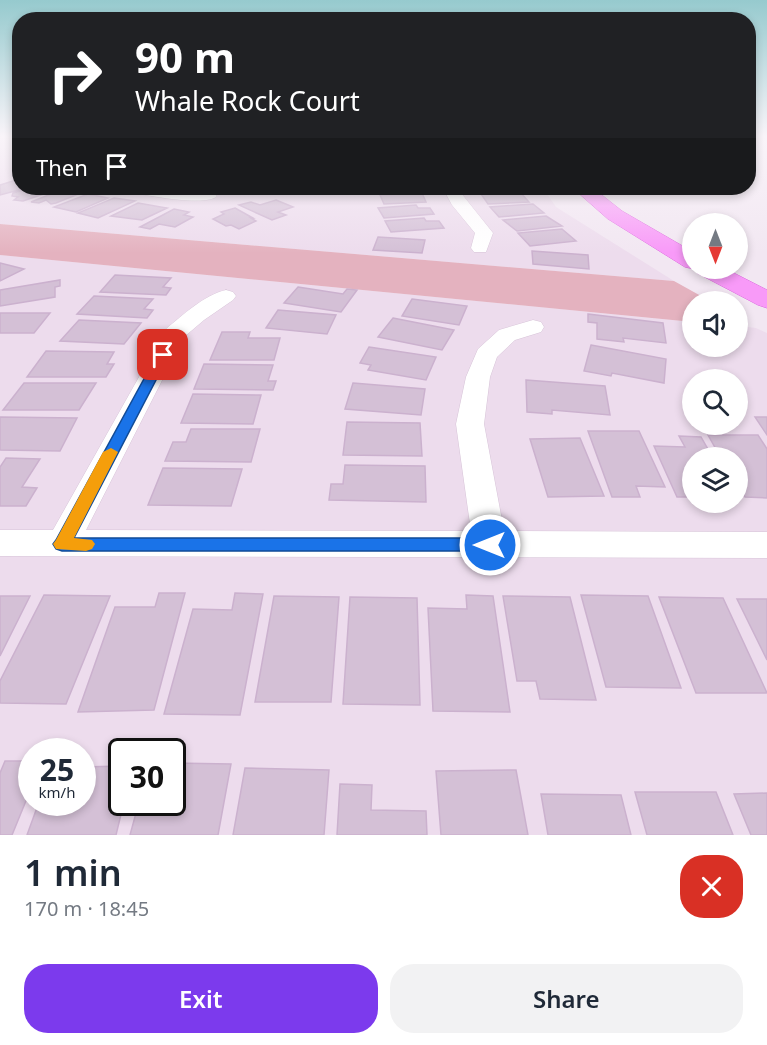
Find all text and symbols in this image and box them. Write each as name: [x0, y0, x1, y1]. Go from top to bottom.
text: 90 m: [135, 28, 235, 85]
icon: right: [36, 36, 114, 114]
text: Whale Rock Court: [135, 82, 360, 119]
icon: arrive: [100, 150, 133, 183]
text: Then: [36, 152, 88, 182]
north arrow: [682, 213, 748, 279]
map controls: [682, 213, 748, 513]
button: sound: [682, 291, 748, 357]
pin: [137, 329, 188, 380]
icon: arrive: [146, 338, 179, 371]
button: search: [682, 369, 748, 435]
button: layers: [682, 447, 748, 513]
position arrow: [458, 513, 522, 577]
speed limit sign: 30: [108, 738, 186, 816]
text: 25: [40, 749, 74, 790]
text: km/h: [39, 782, 75, 802]
text: 1 min: [24, 848, 122, 897]
button: close: [680, 855, 743, 918]
text: 170 m · 18:45: [24, 895, 149, 922]
button: Exit: [24, 964, 378, 1033]
button: Share: [390, 964, 743, 1033]

